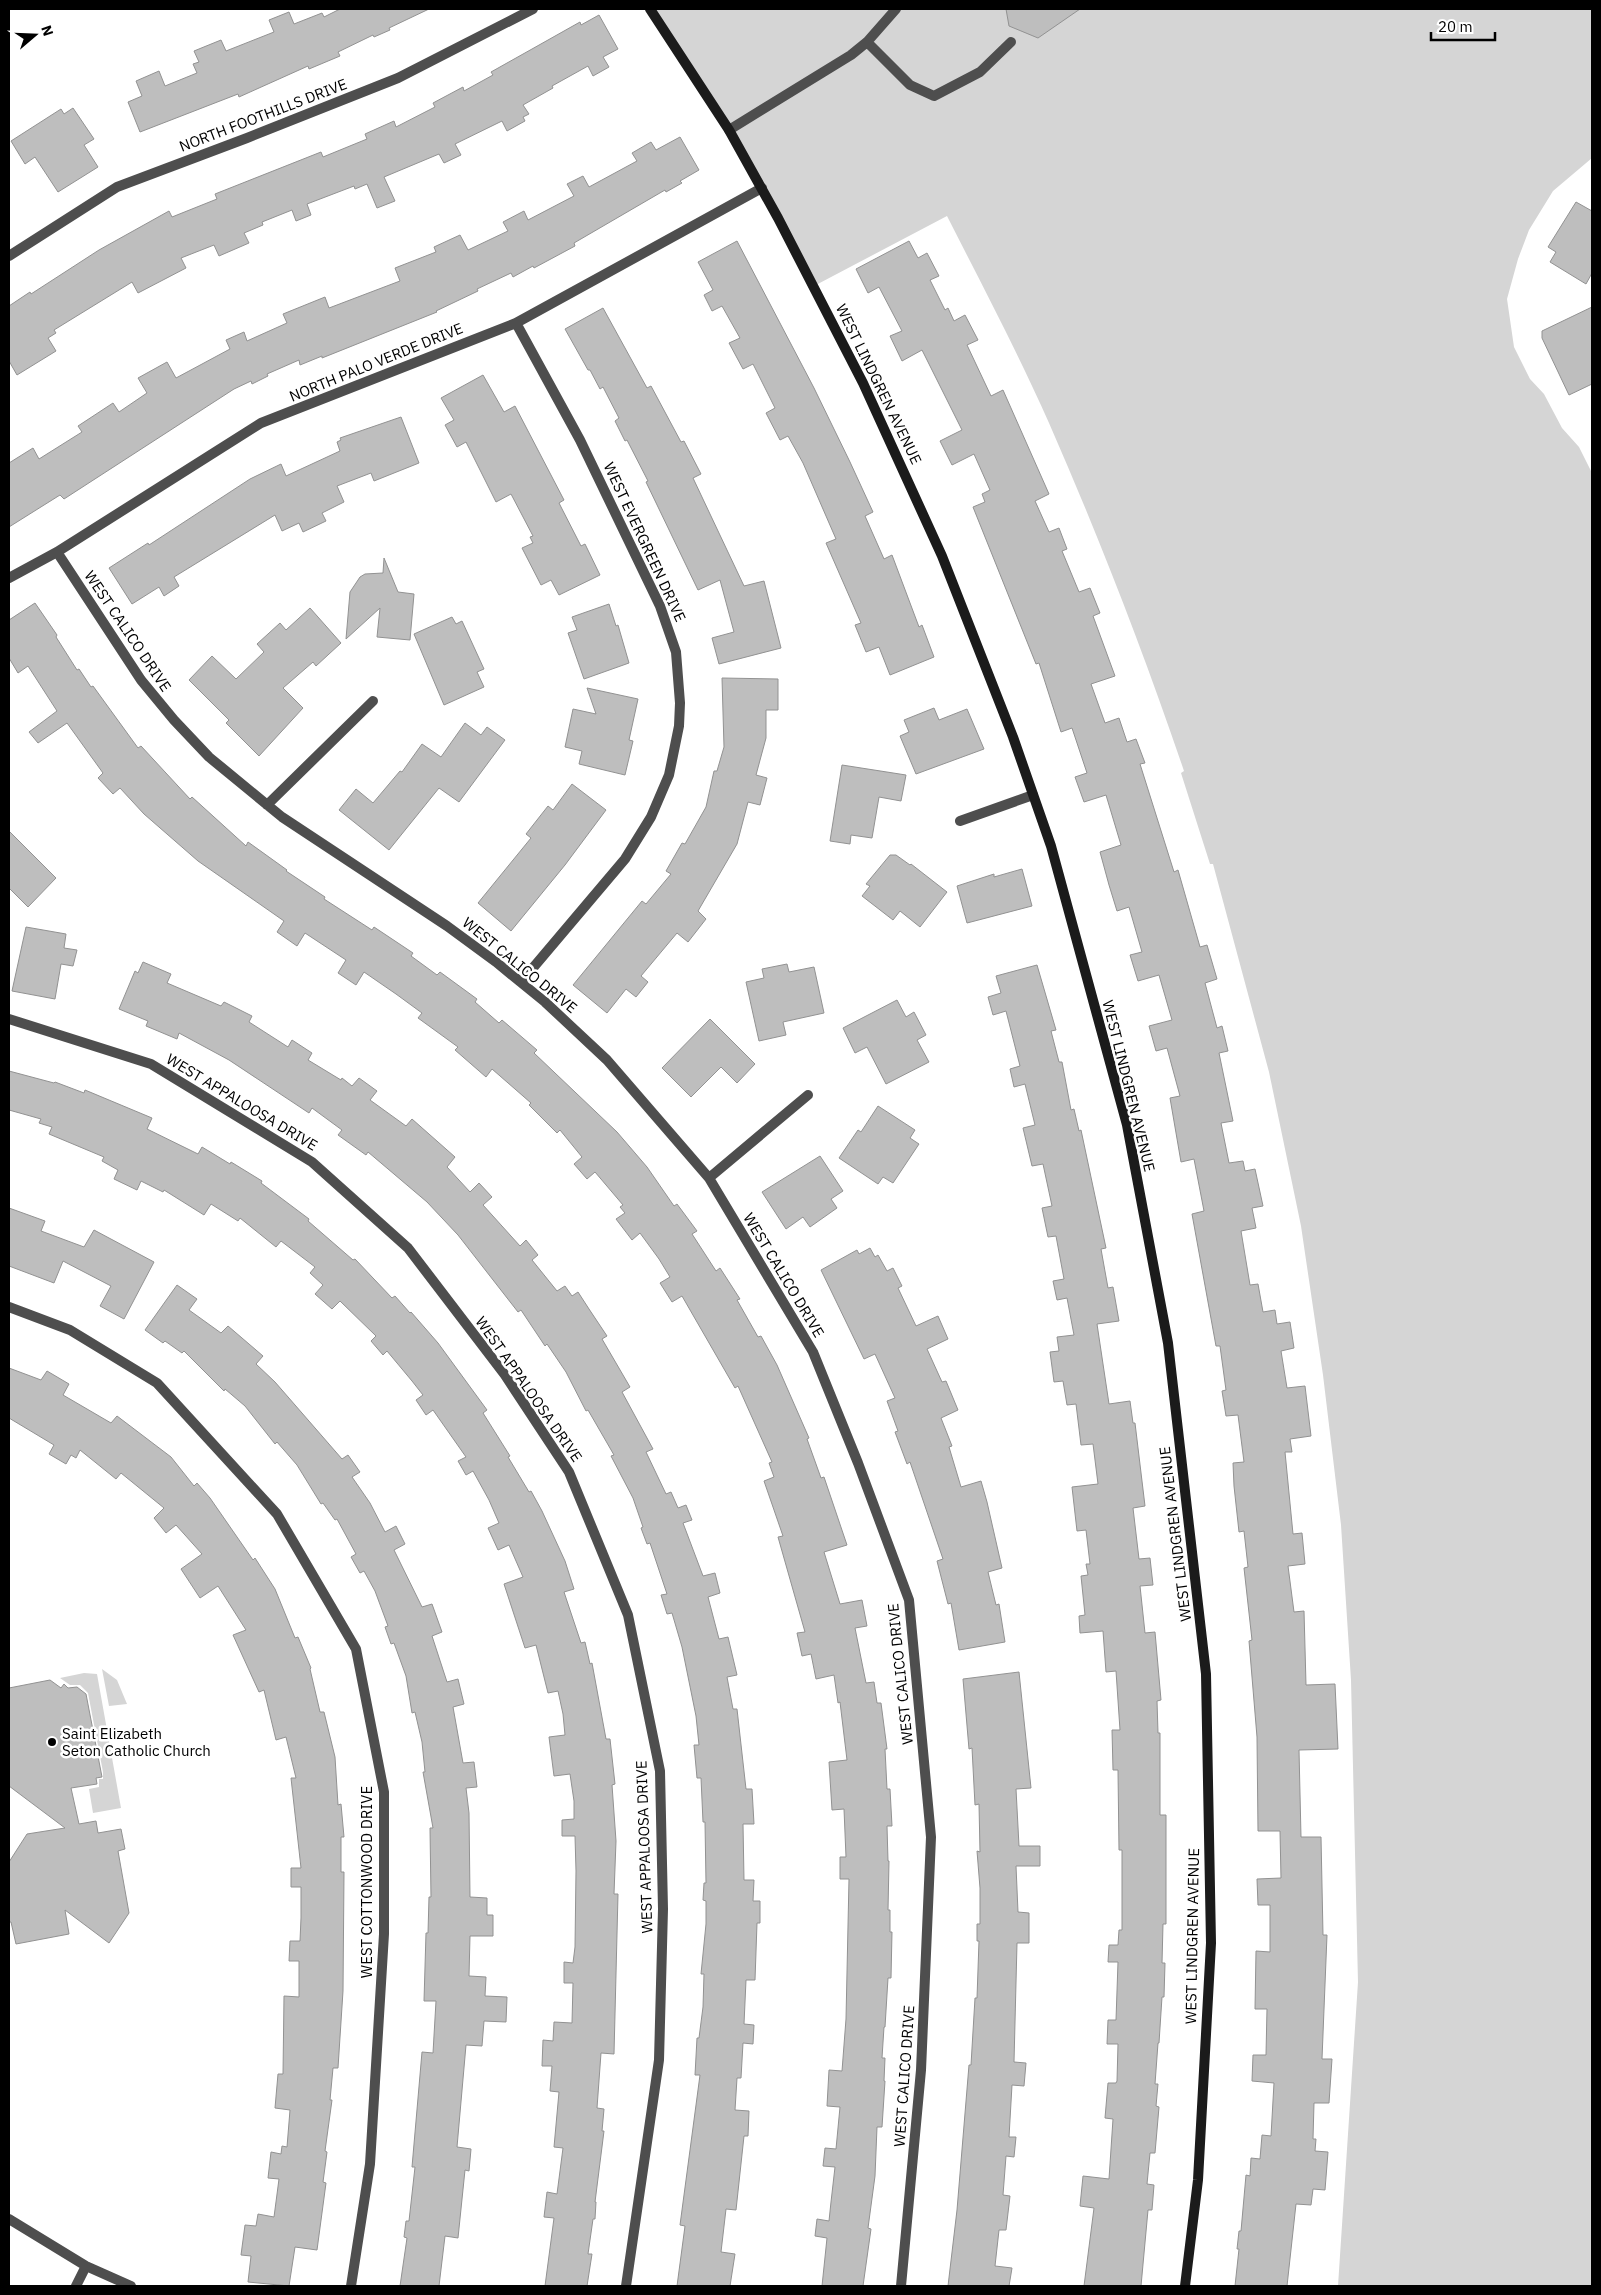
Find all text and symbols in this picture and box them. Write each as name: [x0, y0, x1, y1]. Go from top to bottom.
north arrow: [10, 10, 60, 60]
scale bar: [1431, 10, 1495, 42]
text: 20 m: [1438, 17, 1473, 36]
text: N: [37, 23, 57, 38]
street label: NORTH FOOTHILLS DRIVE: [176, 74, 350, 156]
street label: WEST LINDGREN AVENUE: [832, 301, 926, 467]
street label: NORTH PALO VERDE DRIVE: [286, 318, 466, 406]
street label: WEST EVERGREEN DRIVE: [600, 459, 690, 625]
street label: WEST CALICO DRIVE: [80, 567, 176, 695]
street label: WEST CALICO DRIVE: [459, 913, 581, 1017]
street label: WEST LINDGREN AVENUE: [1098, 998, 1160, 1174]
street label: WEST APPALOOSA DRIVE: [163, 1049, 321, 1155]
street label: WEST CALICO DRIVE: [739, 1209, 829, 1341]
street label: WEST APPALOOSA DRIVE: [472, 1313, 586, 1465]
street label: WEST LINDGREN AVENUE: [1155, 1445, 1195, 1623]
street label: WEST CALICO DRIVE: [883, 1602, 917, 1746]
place label: Saint Elizabeth Seton Catholic Church: [62, 1724, 211, 1760]
marker: Saint Elizabeth Seton Catholic Church: [46, 1736, 58, 1748]
street label: WEST APPALOOSA DRIVE: [631, 1760, 657, 1934]
street label: WEST COTTONWOOD DRIVE: [357, 1786, 376, 1978]
street label: WEST LINDGREN AVENUE: [1181, 1848, 1203, 2024]
street label: WEST CALICO DRIVE: [890, 2004, 918, 2148]

